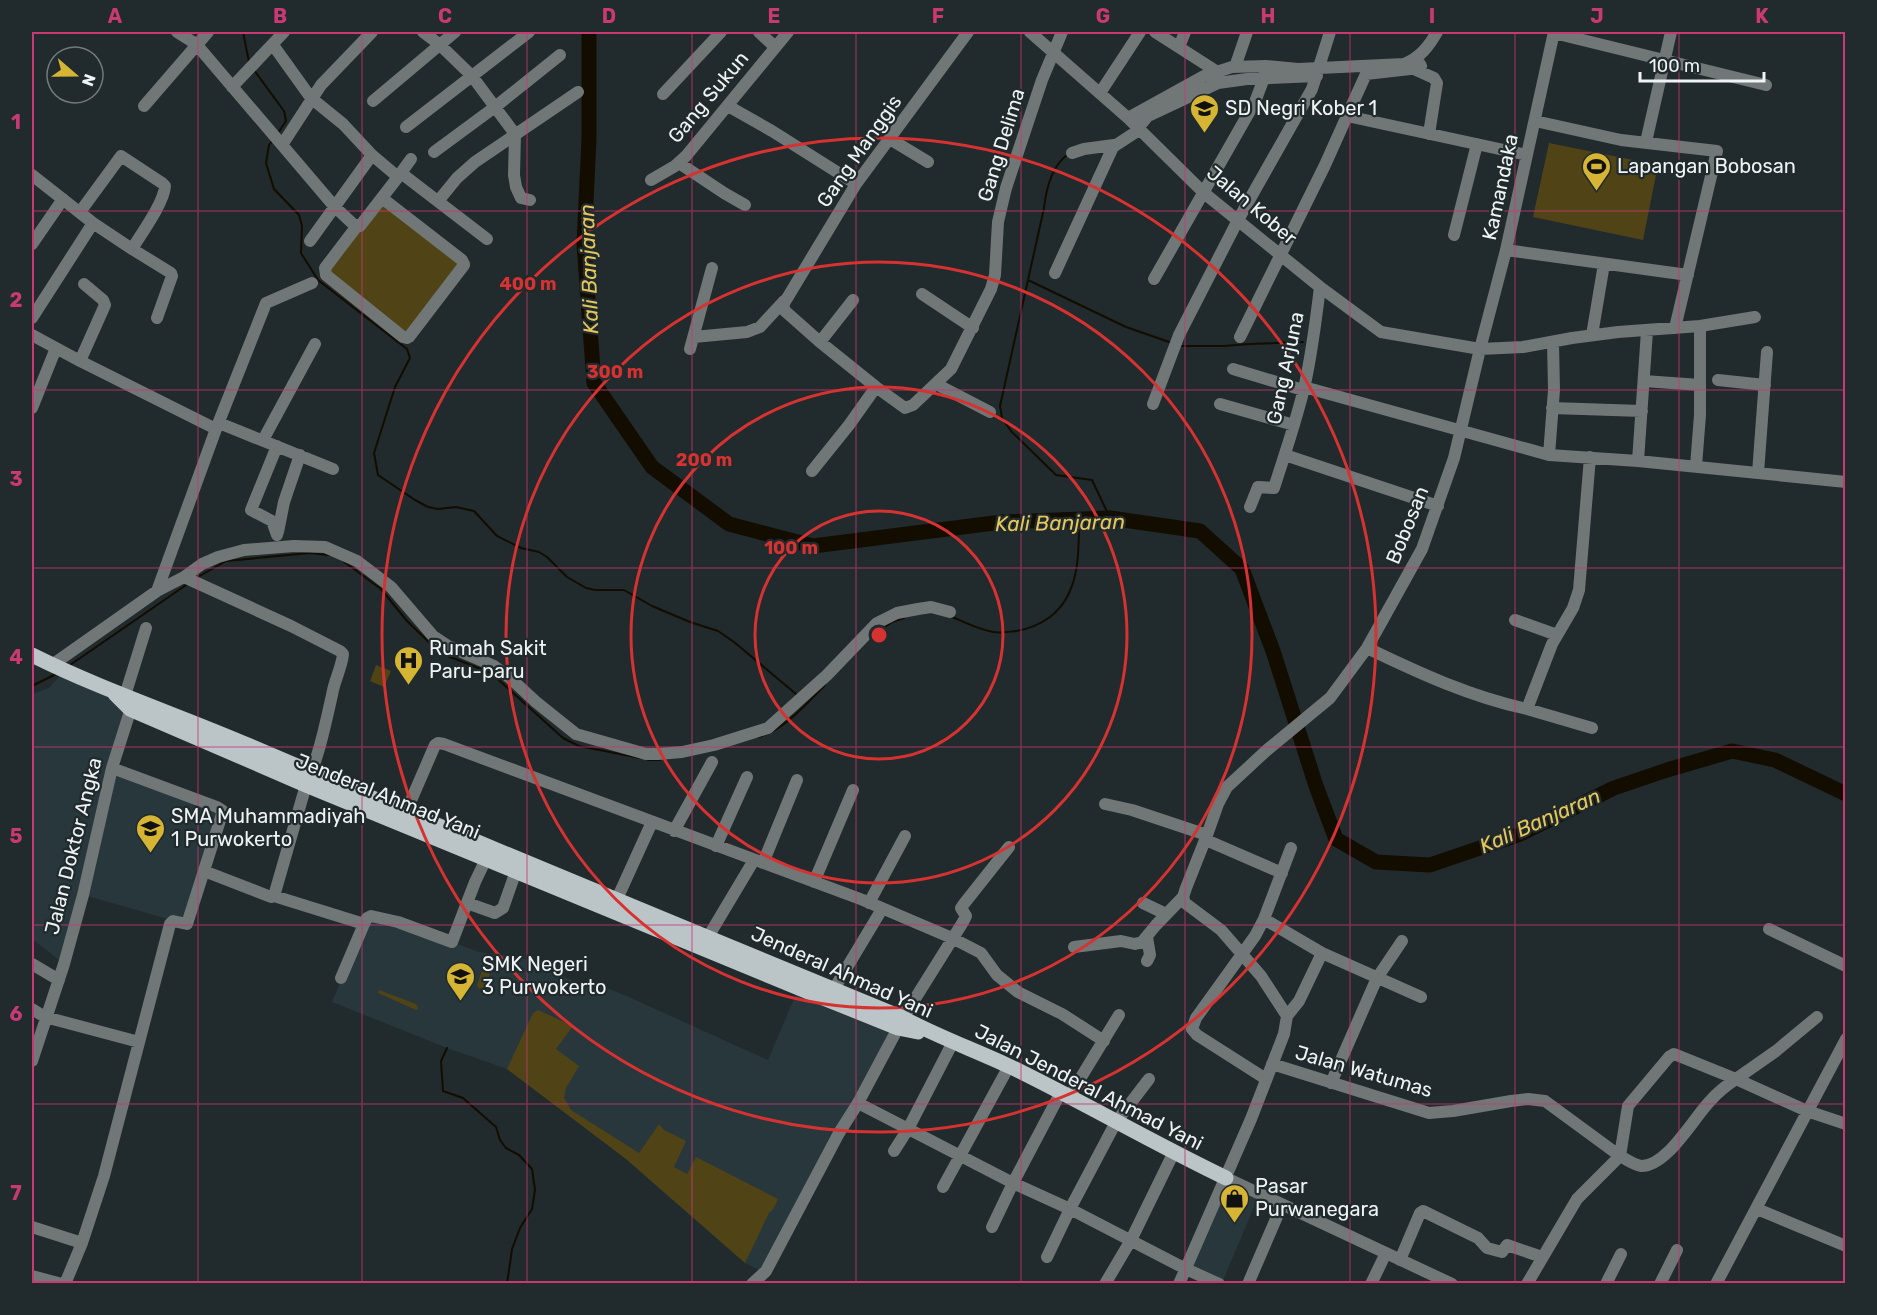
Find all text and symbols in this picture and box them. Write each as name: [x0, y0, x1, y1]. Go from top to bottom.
text: A: [108, 4, 123, 28]
text: B: [273, 4, 287, 28]
text: C: [438, 4, 452, 28]
text: D: [602, 4, 616, 28]
text: E: [768, 4, 780, 28]
text: F: [932, 4, 944, 28]
text: G: [1096, 4, 1110, 28]
text: H: [1261, 4, 1275, 28]
text: I: [1429, 4, 1435, 28]
text: J: [1590, 4, 1604, 28]
text: K: [1755, 4, 1769, 28]
north arrow: [45, 45, 105, 105]
scale bar: [1640, 45, 1764, 83]
street label: Gang Sukun: [663, 46, 753, 148]
text: 100 m: [1649, 55, 1700, 77]
text: N: [78, 71, 100, 89]
street label: Gang Delima: [972, 85, 1030, 205]
street label: Gang Manggis: [811, 90, 907, 212]
school or university icon: SD Negri Kober 1: [1188, 92, 1220, 134]
place label: SD Negri Kober 1: [1225, 96, 1377, 120]
text: 1: [11, 110, 21, 134]
street label: Kamandaka: [1477, 132, 1523, 242]
sports icon: Lapangan Bobosan: [1580, 150, 1612, 192]
place label: Lapangan Bobosan: [1617, 154, 1796, 178]
street label: Jalan Kober: [1202, 160, 1302, 250]
water label: Kali Banjaran: [574, 204, 603, 334]
text: 400 m: [499, 273, 557, 295]
text: 2: [10, 288, 23, 312]
street label: Gang Arjuna: [1261, 310, 1309, 426]
text: 300 m: [587, 361, 643, 383]
text: 200 m: [676, 449, 732, 471]
text: 3: [9, 467, 23, 491]
street label: Bobosan: [1381, 483, 1433, 567]
water label: Kali Banjaran: [995, 509, 1125, 536]
text: 100 m: [764, 537, 818, 559]
centre of rings: [869, 625, 889, 645]
place label: Rumah Sakit Paru-paru: [429, 636, 547, 683]
hospital icon: Rumah Sakit Paru-paru: [392, 644, 424, 686]
text: 4: [9, 645, 23, 669]
street label: Jenderal Ahmad Yani: [292, 748, 484, 844]
street label: Jalan Doktor Angka: [39, 755, 107, 937]
water label: Kali Banjaran: [1475, 783, 1604, 858]
place label: SMA Muhammadiyah 1 Purwokerto: [171, 804, 365, 851]
school or university icon: SMA Muhammadiyah 1 Purwokerto: [134, 812, 166, 854]
text: 5: [10, 824, 23, 848]
street label: Jenderal Ahmad Yani: [747, 921, 937, 1023]
place label: SMK Negeri 3 Purwokerto: [482, 952, 607, 999]
school or university icon: SMK Negeri 3 Purwokerto: [445, 960, 477, 1002]
text: 6: [9, 1002, 23, 1026]
street label: Jalan Jenderal Ahmad Yani: [971, 1019, 1207, 1155]
street label: Jalan Watumas: [1293, 1040, 1435, 1102]
place label: Pasar Purwanegara: [1255, 1174, 1379, 1221]
text: 7: [10, 1181, 22, 1205]
shop icon: Pasar Purwanegara: [1218, 1182, 1250, 1224]

